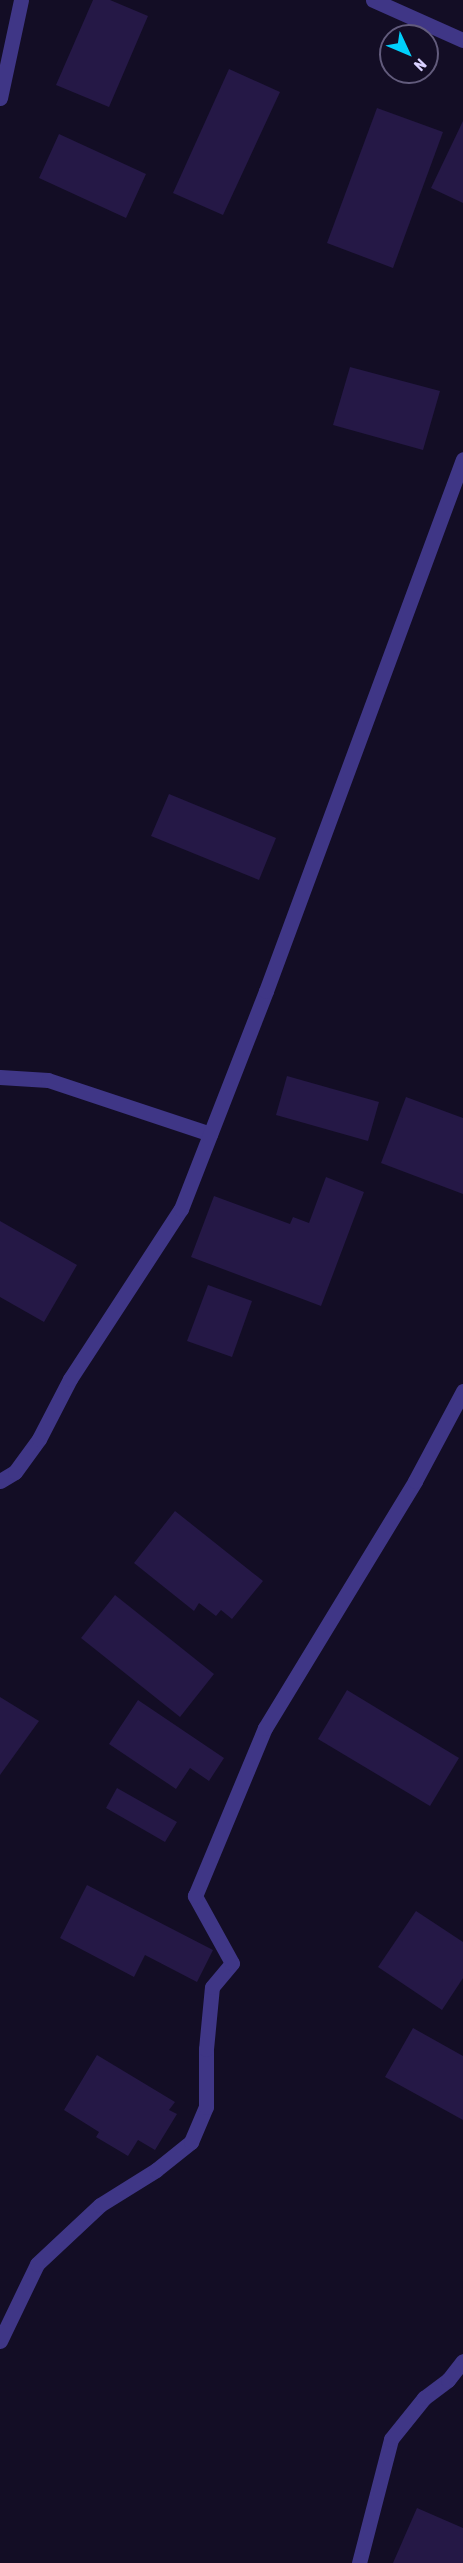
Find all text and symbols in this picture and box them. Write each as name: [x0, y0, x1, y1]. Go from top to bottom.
north arrow: [379, 24, 439, 84]
text: N: [411, 55, 430, 75]

